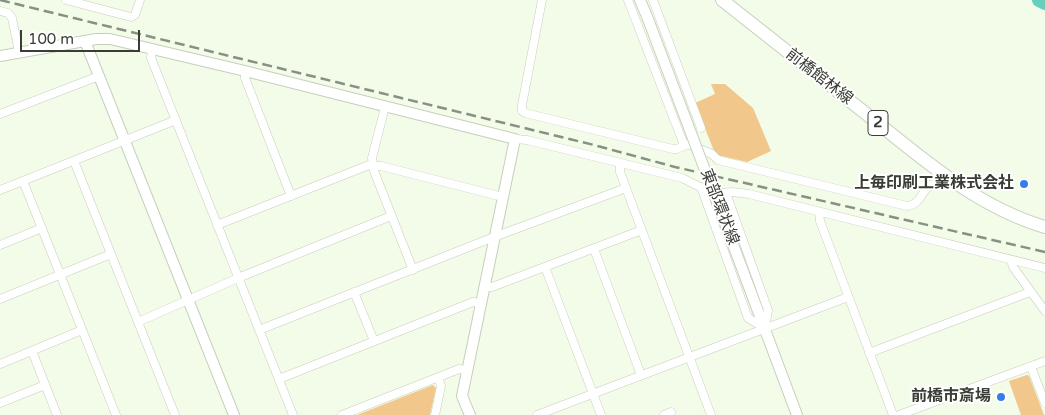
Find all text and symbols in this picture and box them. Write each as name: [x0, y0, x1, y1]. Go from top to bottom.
scale bar: [22, 20, 142, 52]
text: 100 m: [28, 30, 74, 48]
street label: 前橋館林線: [782, 45, 856, 109]
road number: 2: [868, 110, 888, 136]
street label: 東部環状線: [696, 166, 742, 248]
place label: 上毎印刷工業株式会社: [854, 174, 1014, 194]
marker: 上毎印刷工業株式会社: [1018, 178, 1030, 190]
place label: 前橋市斎場: [911, 387, 991, 407]
marker: 前橋市斎場: [995, 391, 1007, 403]

